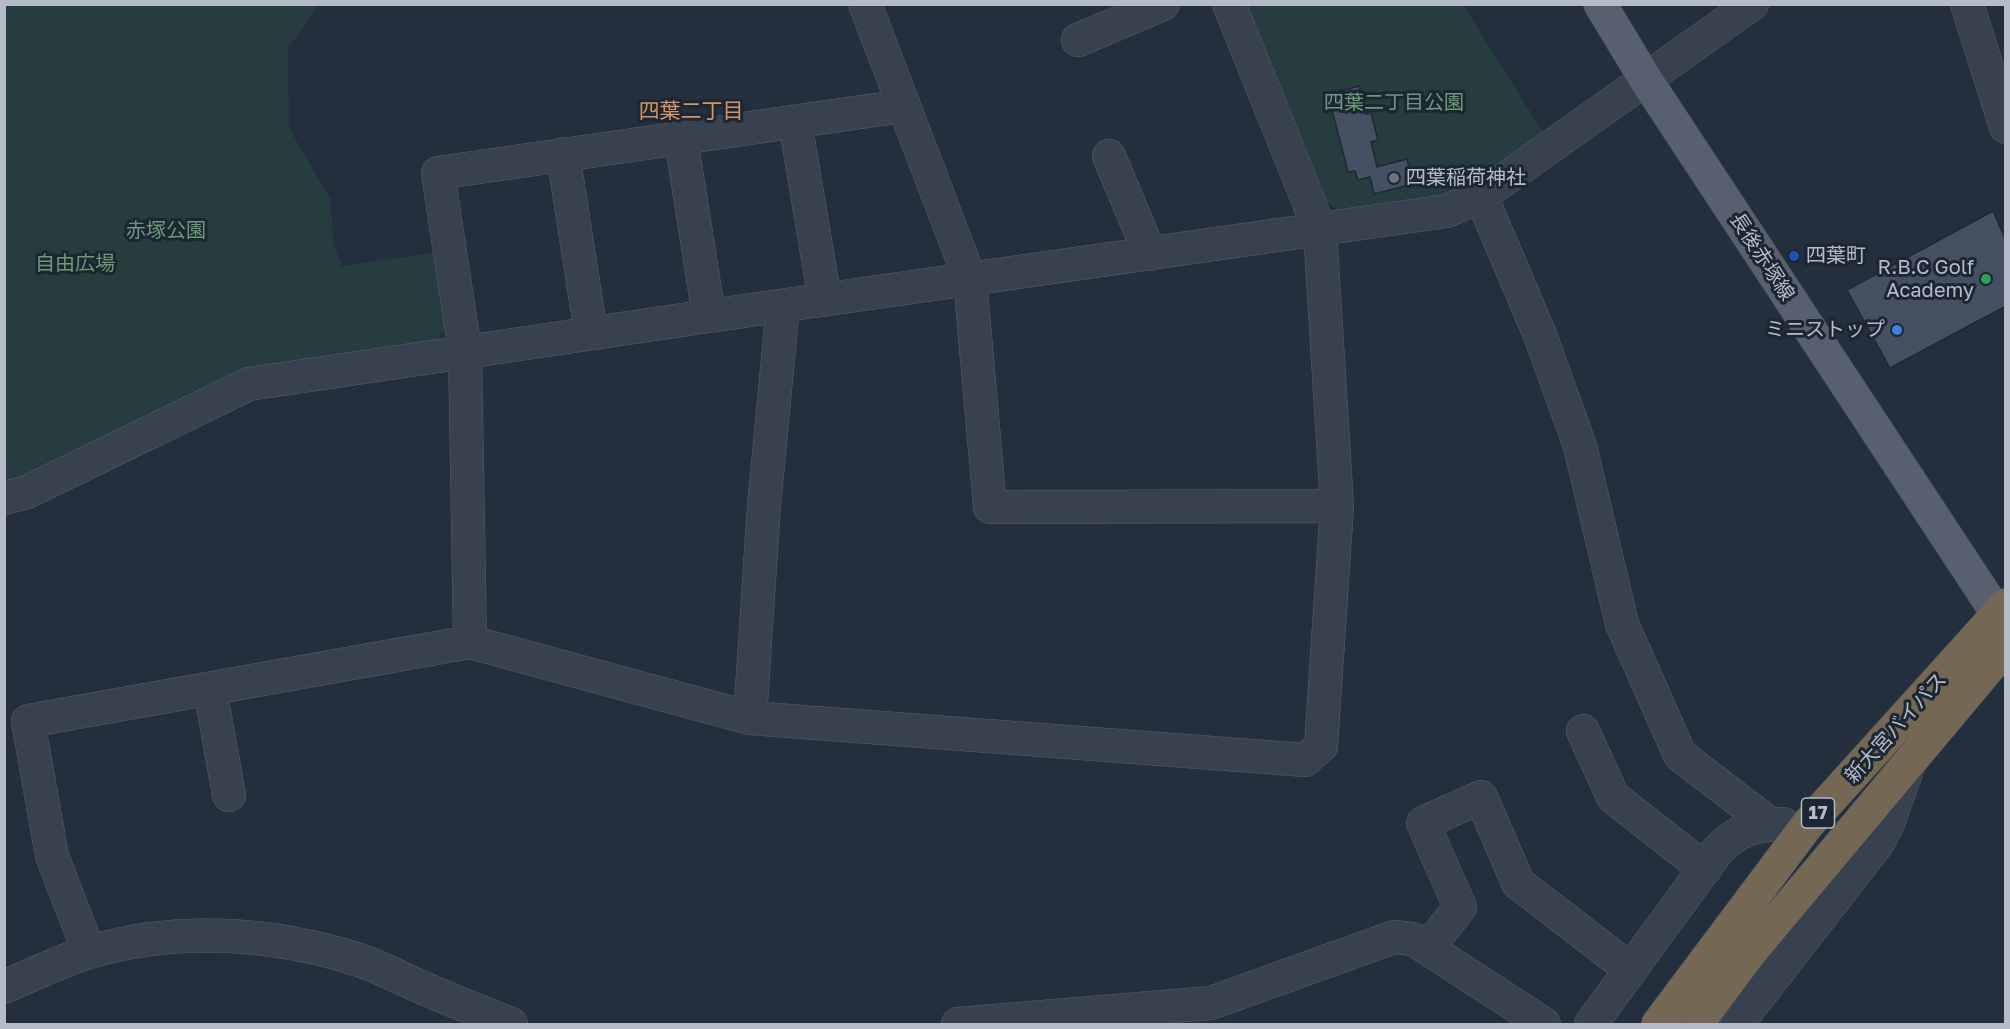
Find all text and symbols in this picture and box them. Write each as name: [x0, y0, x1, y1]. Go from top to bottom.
park label: 四葉二丁目公園: [1324, 91, 1464, 115]
district label: 四葉二丁目: [639, 98, 743, 124]
place label: 四葉稲荷神社: [1406, 166, 1526, 190]
marker: 四葉稲荷神社: [1387, 171, 1401, 185]
street label: 長後赤塚線: [1725, 209, 1799, 305]
park label: 赤塚公園: [126, 219, 206, 243]
place label: 四葉町: [1806, 244, 1866, 268]
marker: 四葉町: [1787, 249, 1801, 263]
park label: 自由広場: [35, 252, 115, 276]
place label: R.B.C Golf Academy: [1878, 256, 1974, 303]
marker: R.B.C Golf Academy: [1979, 272, 1993, 286]
place label: ミニストップ: [1765, 318, 1885, 342]
marker: ミニストップ: [1890, 323, 1904, 337]
street label: 新大宮バイパス: [1840, 668, 1952, 788]
road number: 17: [1802, 798, 1834, 828]

